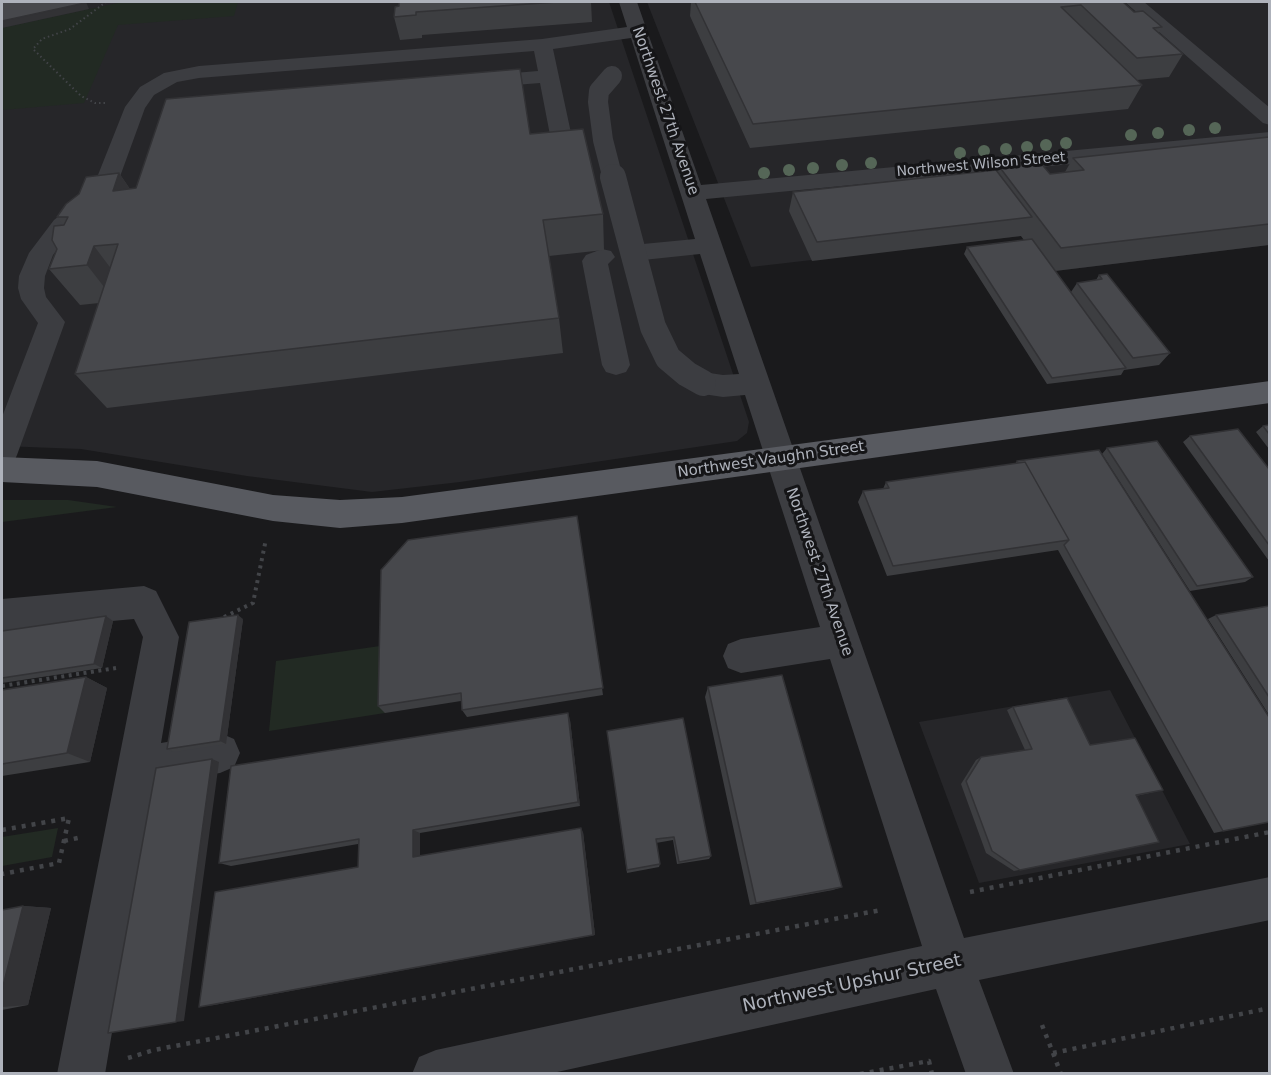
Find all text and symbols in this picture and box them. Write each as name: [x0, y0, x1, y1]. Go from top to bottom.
street label: Northwest 27th Avenue: [628, 24, 702, 198]
street label: Northwest Wilson Street: [896, 149, 1066, 181]
street label: Northwest Vaughn Street: [676, 438, 866, 482]
street label: Northwest 27th Avenue: [782, 485, 856, 659]
street label: Northwest Upshur Street: [741, 950, 963, 1018]

